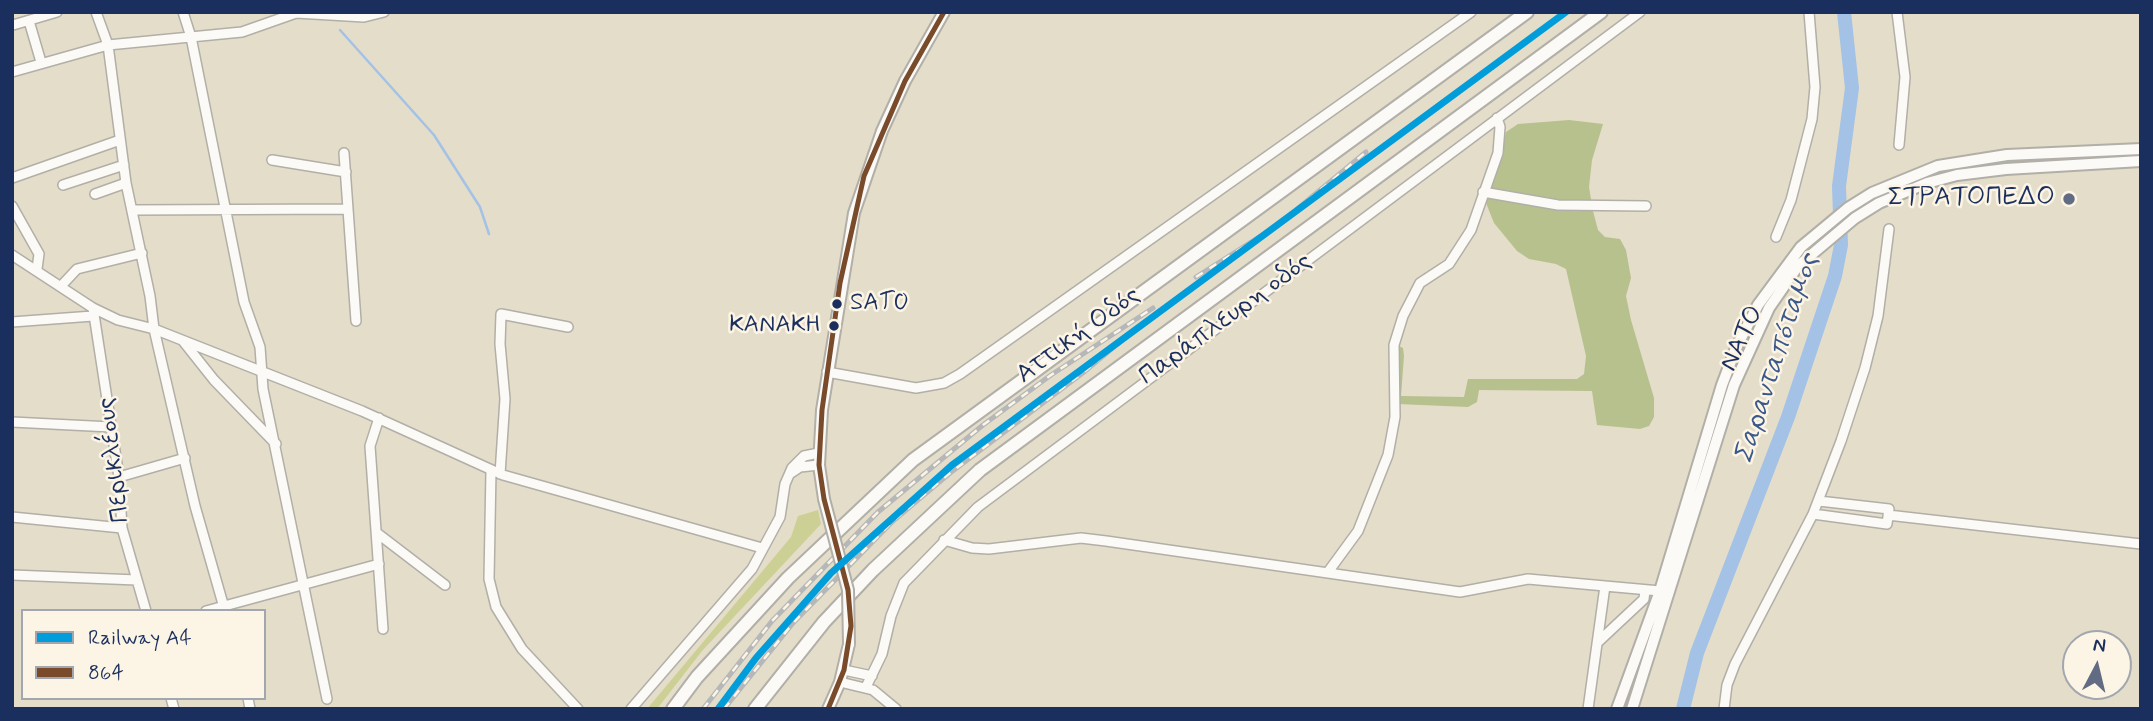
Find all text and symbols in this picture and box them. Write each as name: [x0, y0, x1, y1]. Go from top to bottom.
place label: ΣΤΡΑΤΟΠΕΔΟ: [1888, 183, 2055, 215]
marker: ΣΤΡΑΤΟΠΕΔΟ: [2061, 191, 2077, 207]
street label: Παράπλευρη οδός: [1134, 247, 1318, 393]
water label: Σαρανταπόταμος: [1728, 250, 1828, 468]
street label: Αττική Οδός: [1011, 281, 1147, 391]
place label: SATO: [850, 290, 909, 318]
marker: SATO: [830, 297, 844, 311]
street label: ΝΑΤΟ: [1714, 301, 1772, 377]
place label: ΚΑΝΑΚΗ: [729, 312, 821, 340]
marker: ΚΑΝΑΚΗ: [827, 319, 841, 333]
street label: Περικλέους: [92, 395, 138, 525]
legend: [21, 609, 266, 700]
text: Railway A4: [88, 624, 192, 652]
north arrow: [2062, 630, 2132, 700]
text: N: [2092, 632, 2107, 659]
text: 864: [88, 659, 124, 687]

